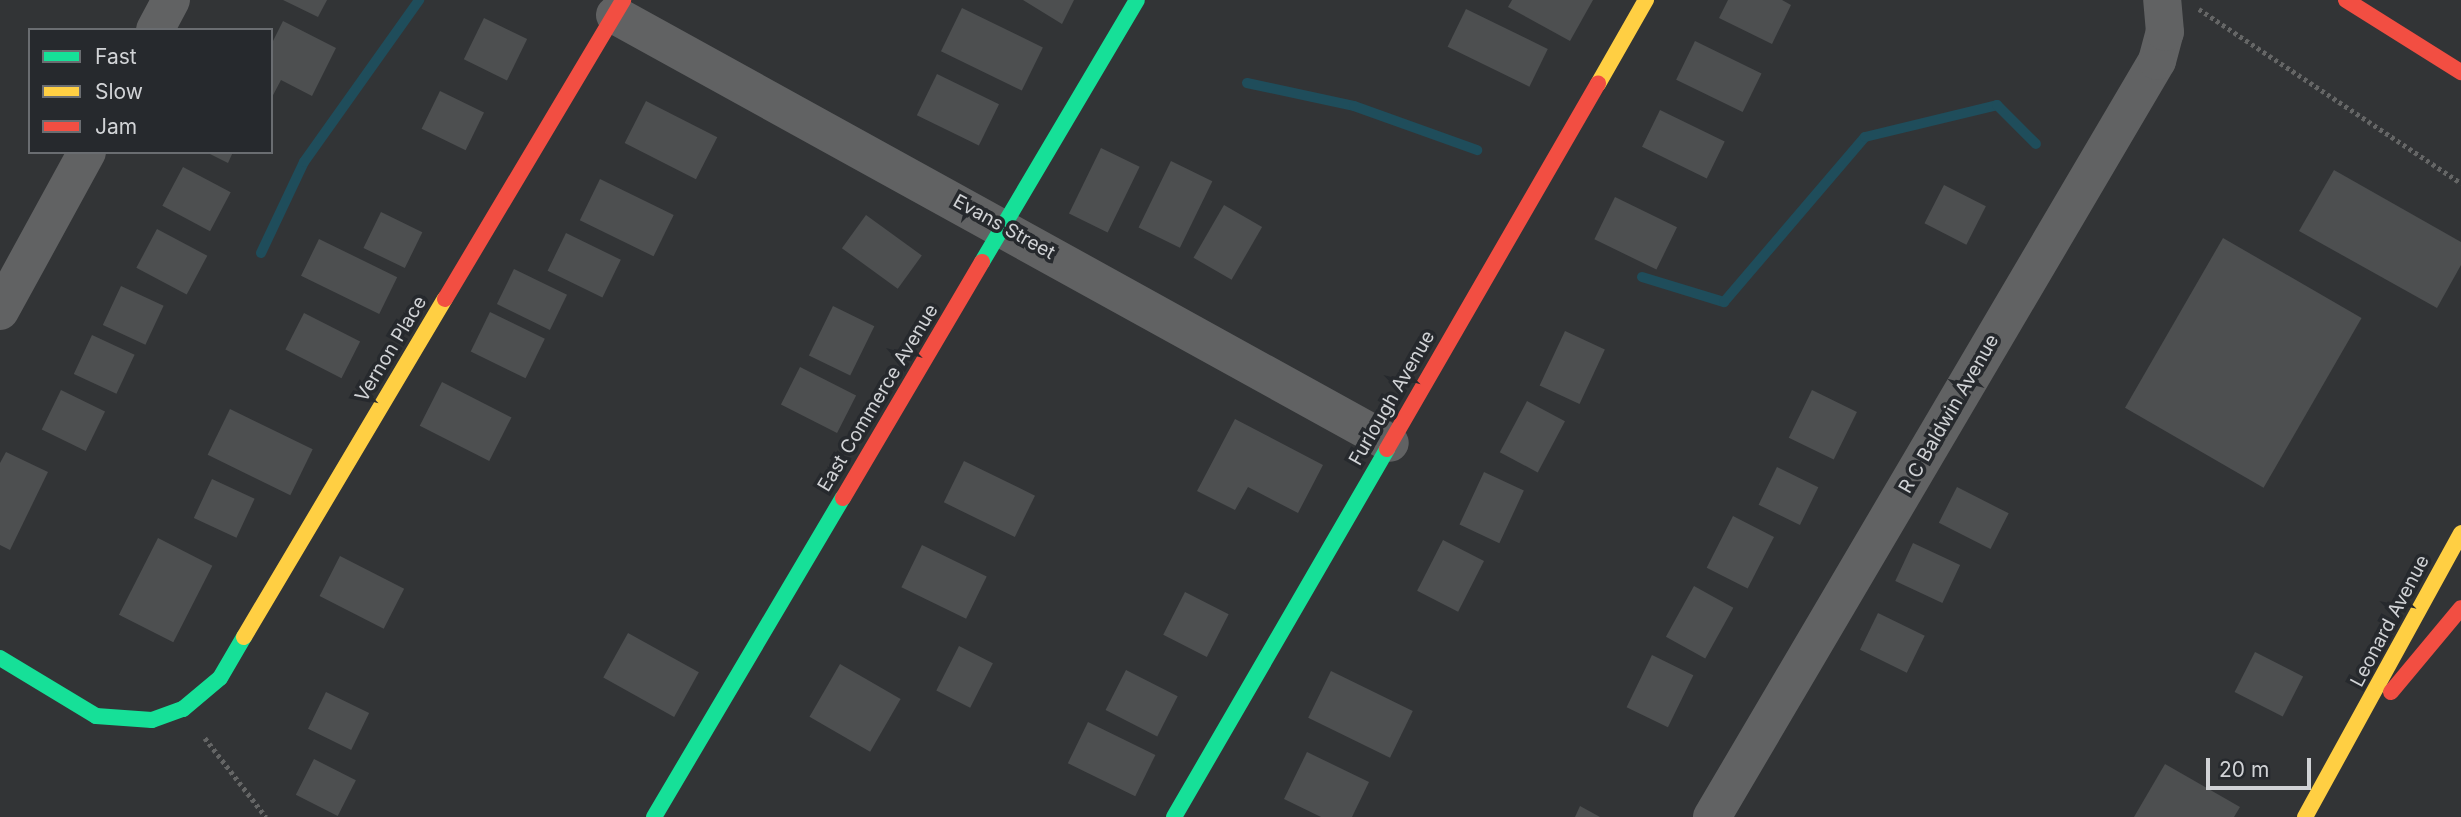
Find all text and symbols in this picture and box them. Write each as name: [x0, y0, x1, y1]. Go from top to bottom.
legend: [28, 28, 273, 154]
text: Fast: [95, 44, 137, 69]
text: Slow: [95, 79, 143, 104]
text: Jam: [95, 114, 137, 139]
street label: Evans Street: [949, 190, 1059, 264]
street label: Vernon Place: [351, 292, 431, 406]
street label: East Commerce Avenue: [813, 300, 943, 496]
street label: Furlough Avenue: [1344, 327, 1440, 469]
street label: R C Baldwin Avenue: [1894, 331, 2004, 497]
street label: Leonard Avenue: [2346, 551, 2434, 691]
scale bar: [2209, 744, 2314, 788]
text: 20 m: [2219, 757, 2269, 782]

